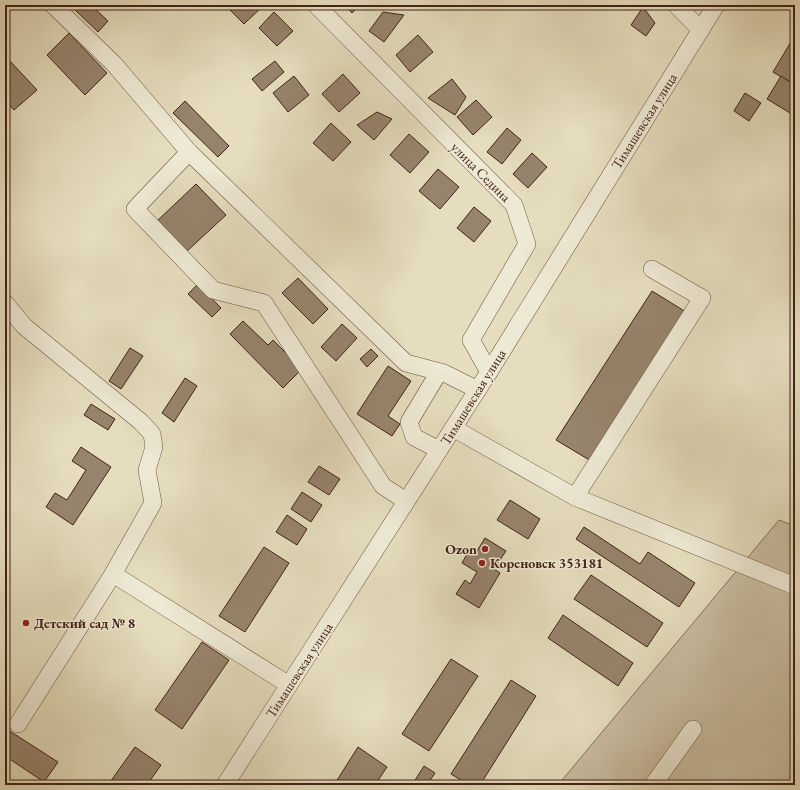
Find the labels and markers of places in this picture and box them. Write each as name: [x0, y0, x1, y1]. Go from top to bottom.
place label: Ozon: [445, 540, 477, 558]
marker: Ozon: [480, 544, 490, 554]
place label: Кореновск 353181: [490, 554, 603, 572]
marker: Кореновск 353181: [477, 558, 487, 568]
place label: Детский сад № 8: [34, 614, 135, 632]
marker: Детский сад № 8: [21, 618, 31, 628]

